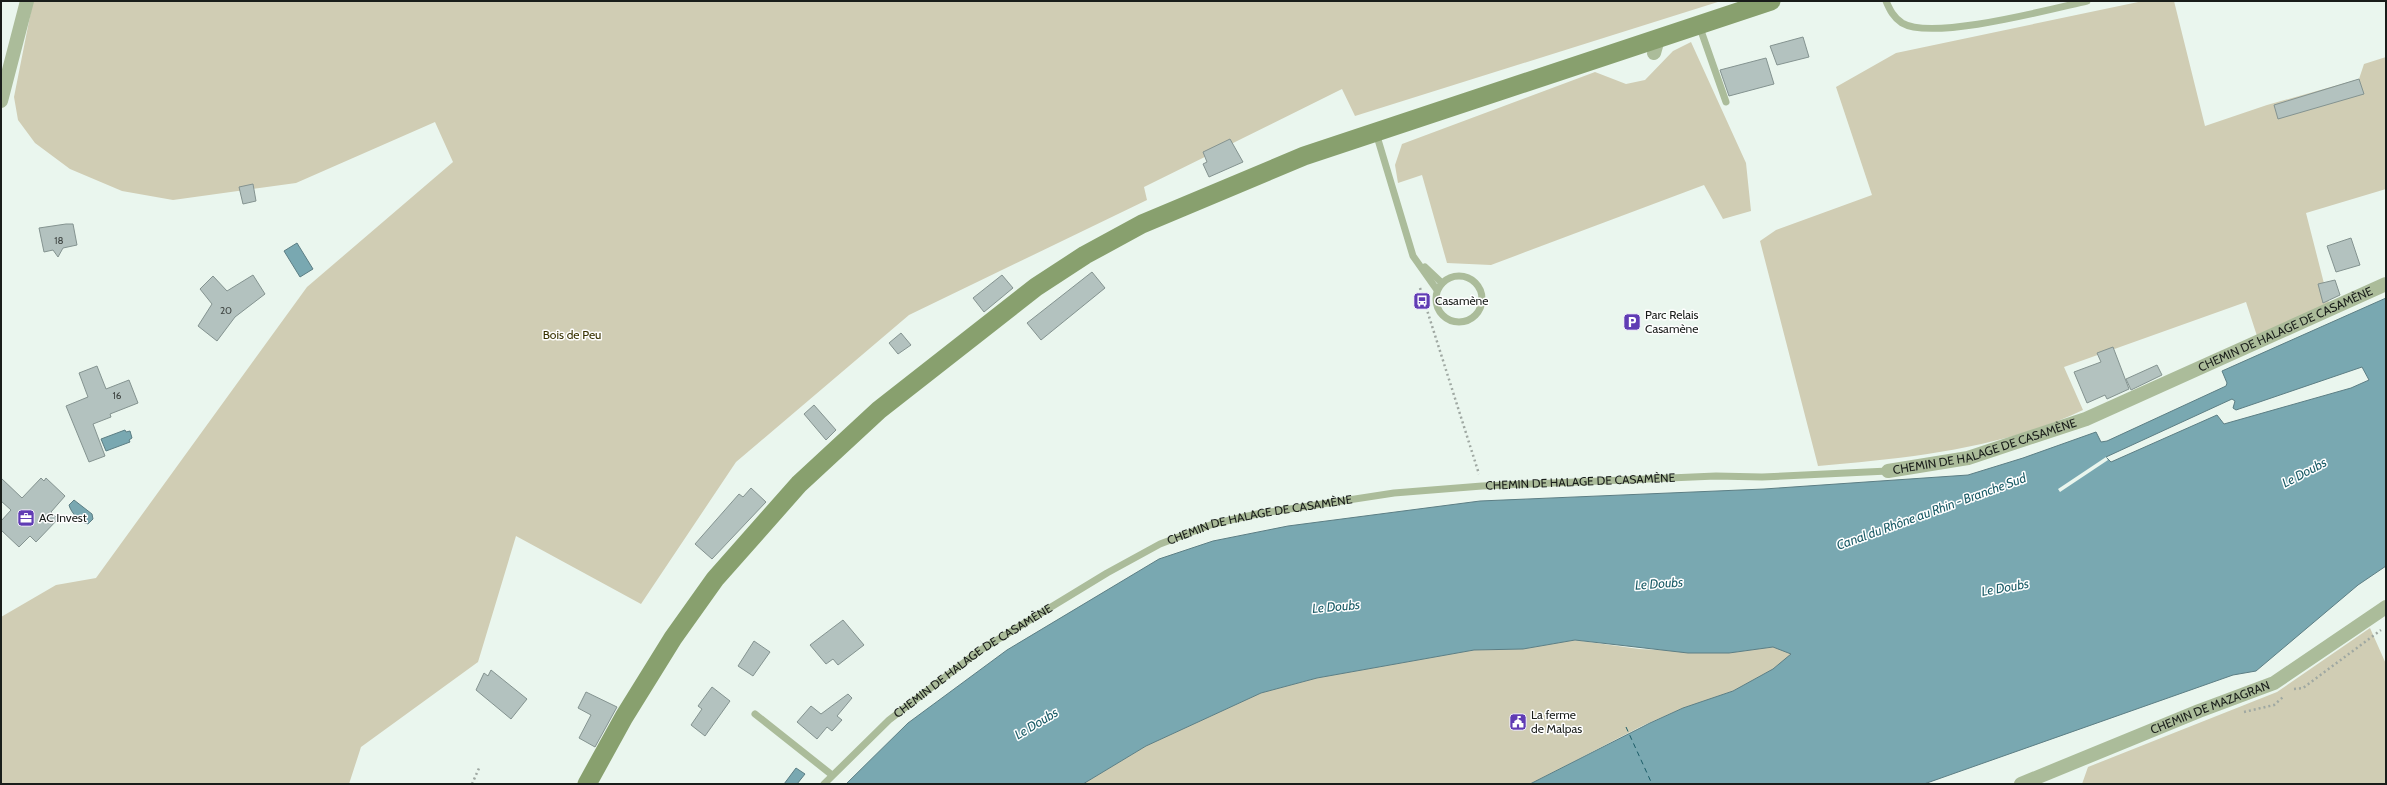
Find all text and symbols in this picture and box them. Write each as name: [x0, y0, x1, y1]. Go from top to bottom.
house number: 18: [54, 234, 64, 247]
street label: CHEMIN DE HALAGE DE CASAMÈNE: [2196, 283, 2375, 375]
bus stop icon: Casamène: [1412, 291, 1432, 311]
place label: Casamène: [1435, 293, 1488, 308]
house number: 20: [220, 304, 232, 317]
place label: Parc Relais Casamène: [1645, 307, 1699, 336]
parking icon: Parc Relais Casamène: [1622, 312, 1642, 332]
park label: Bois de Peu: [543, 327, 601, 342]
house number: 16: [113, 389, 122, 402]
street label: CHEMIN DE HALAGE DE CASAMÈNE: [1892, 415, 2079, 477]
water label: Le Doubs: [2279, 454, 2329, 490]
water label: Canal du Rhône au Rhin - Branche Sud: [1834, 469, 2028, 553]
street label: CHEMIN DE HALAGE DE CASAMÈNE: [1485, 470, 1676, 493]
street label: CHEMIN DE HALAGE DE CASAMÈNE: [1165, 491, 1354, 548]
office icon: AC Invest: [16, 508, 36, 528]
place label: AC Invest: [39, 510, 87, 525]
water label: Le Doubs: [1634, 573, 1684, 593]
water label: Le Doubs: [1980, 575, 2030, 599]
water label: Le Doubs: [1311, 596, 1361, 616]
street label: CHEMIN DE HALAGE DE CASAMÈNE: [890, 600, 1055, 721]
street label: CHEMIN DE MAZAGRAN: [2148, 677, 2272, 737]
water label: Le Doubs: [1011, 704, 1061, 742]
place label: La ferme de Malpas: [1531, 707, 1582, 736]
public building icon: La ferme de Malpas: [1508, 712, 1528, 732]

